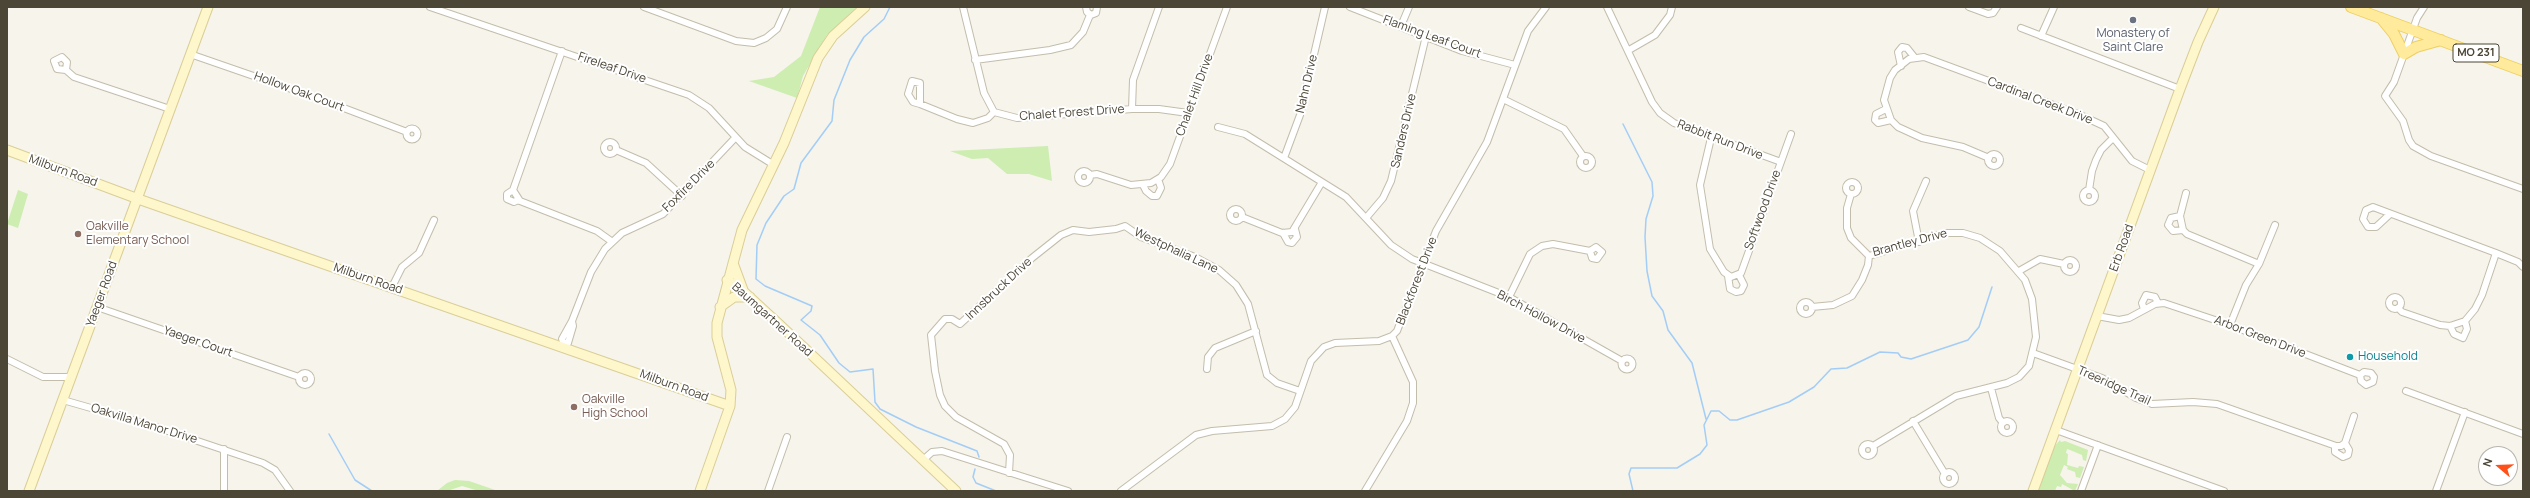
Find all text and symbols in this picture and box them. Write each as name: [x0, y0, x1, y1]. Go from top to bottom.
street label: Flaming Leaf Court: [1381, 13, 1483, 61]
marker: Monastery of Saint Clare: [2128, 15, 2138, 25]
place label: Monastery of Saint Clare: [2096, 27, 2170, 55]
road number: MO 231: [2453, 44, 2499, 62]
street label: Fireleaf Drive: [576, 50, 648, 86]
street label: Chalet Hill Drive: [1173, 52, 1217, 138]
street label: Nahn Drive: [1293, 53, 1321, 115]
street label: Hollow Oak Court: [252, 69, 346, 115]
street label: Cardinal Creek Drive: [1985, 74, 2095, 128]
street label: Sanders Drive: [1388, 92, 1420, 170]
street label: Chalet Forest Drive: [1019, 102, 1125, 124]
street label: Rabbit Run Drive: [1675, 117, 1765, 163]
street label: Milburn Road: [27, 152, 99, 190]
street label: Foxfire Drive: [660, 157, 718, 215]
street label: Softwood Drive: [1742, 168, 1784, 252]
place label: Oakville Elementary School: [86, 220, 189, 248]
street label: Erb Road: [2107, 222, 2137, 274]
street label: Westphalia Lane: [1132, 225, 1220, 277]
street label: Brantley Drive: [1871, 226, 1949, 260]
marker: Oakville Elementary School: [73, 229, 83, 239]
street label: Blackforest Drive: [1394, 235, 1440, 327]
street label: Innsbruck Drive: [963, 255, 1035, 323]
street label: Yaeger Road: [83, 259, 121, 329]
street label: Milburn Road: [332, 260, 404, 298]
street label: Baumgartner Road: [729, 280, 815, 360]
street label: Birch Hollow Drive: [1494, 288, 1588, 346]
street label: Arbor Green Drive: [2212, 313, 2308, 361]
street label: Yaeger Court: [162, 323, 234, 361]
place label: Household: [2358, 350, 2418, 364]
marker: Household: [2345, 352, 2355, 362]
street label: Treeridge Trail: [2075, 363, 2153, 409]
street label: Milburn Road: [638, 367, 710, 405]
place label: Oakville High School: [582, 393, 648, 421]
street label: Oakvilla Manor Drive: [89, 401, 199, 447]
marker: Oakville High School: [569, 402, 579, 412]
north arrow: [2478, 446, 2518, 486]
text: N: [2479, 456, 2496, 468]

